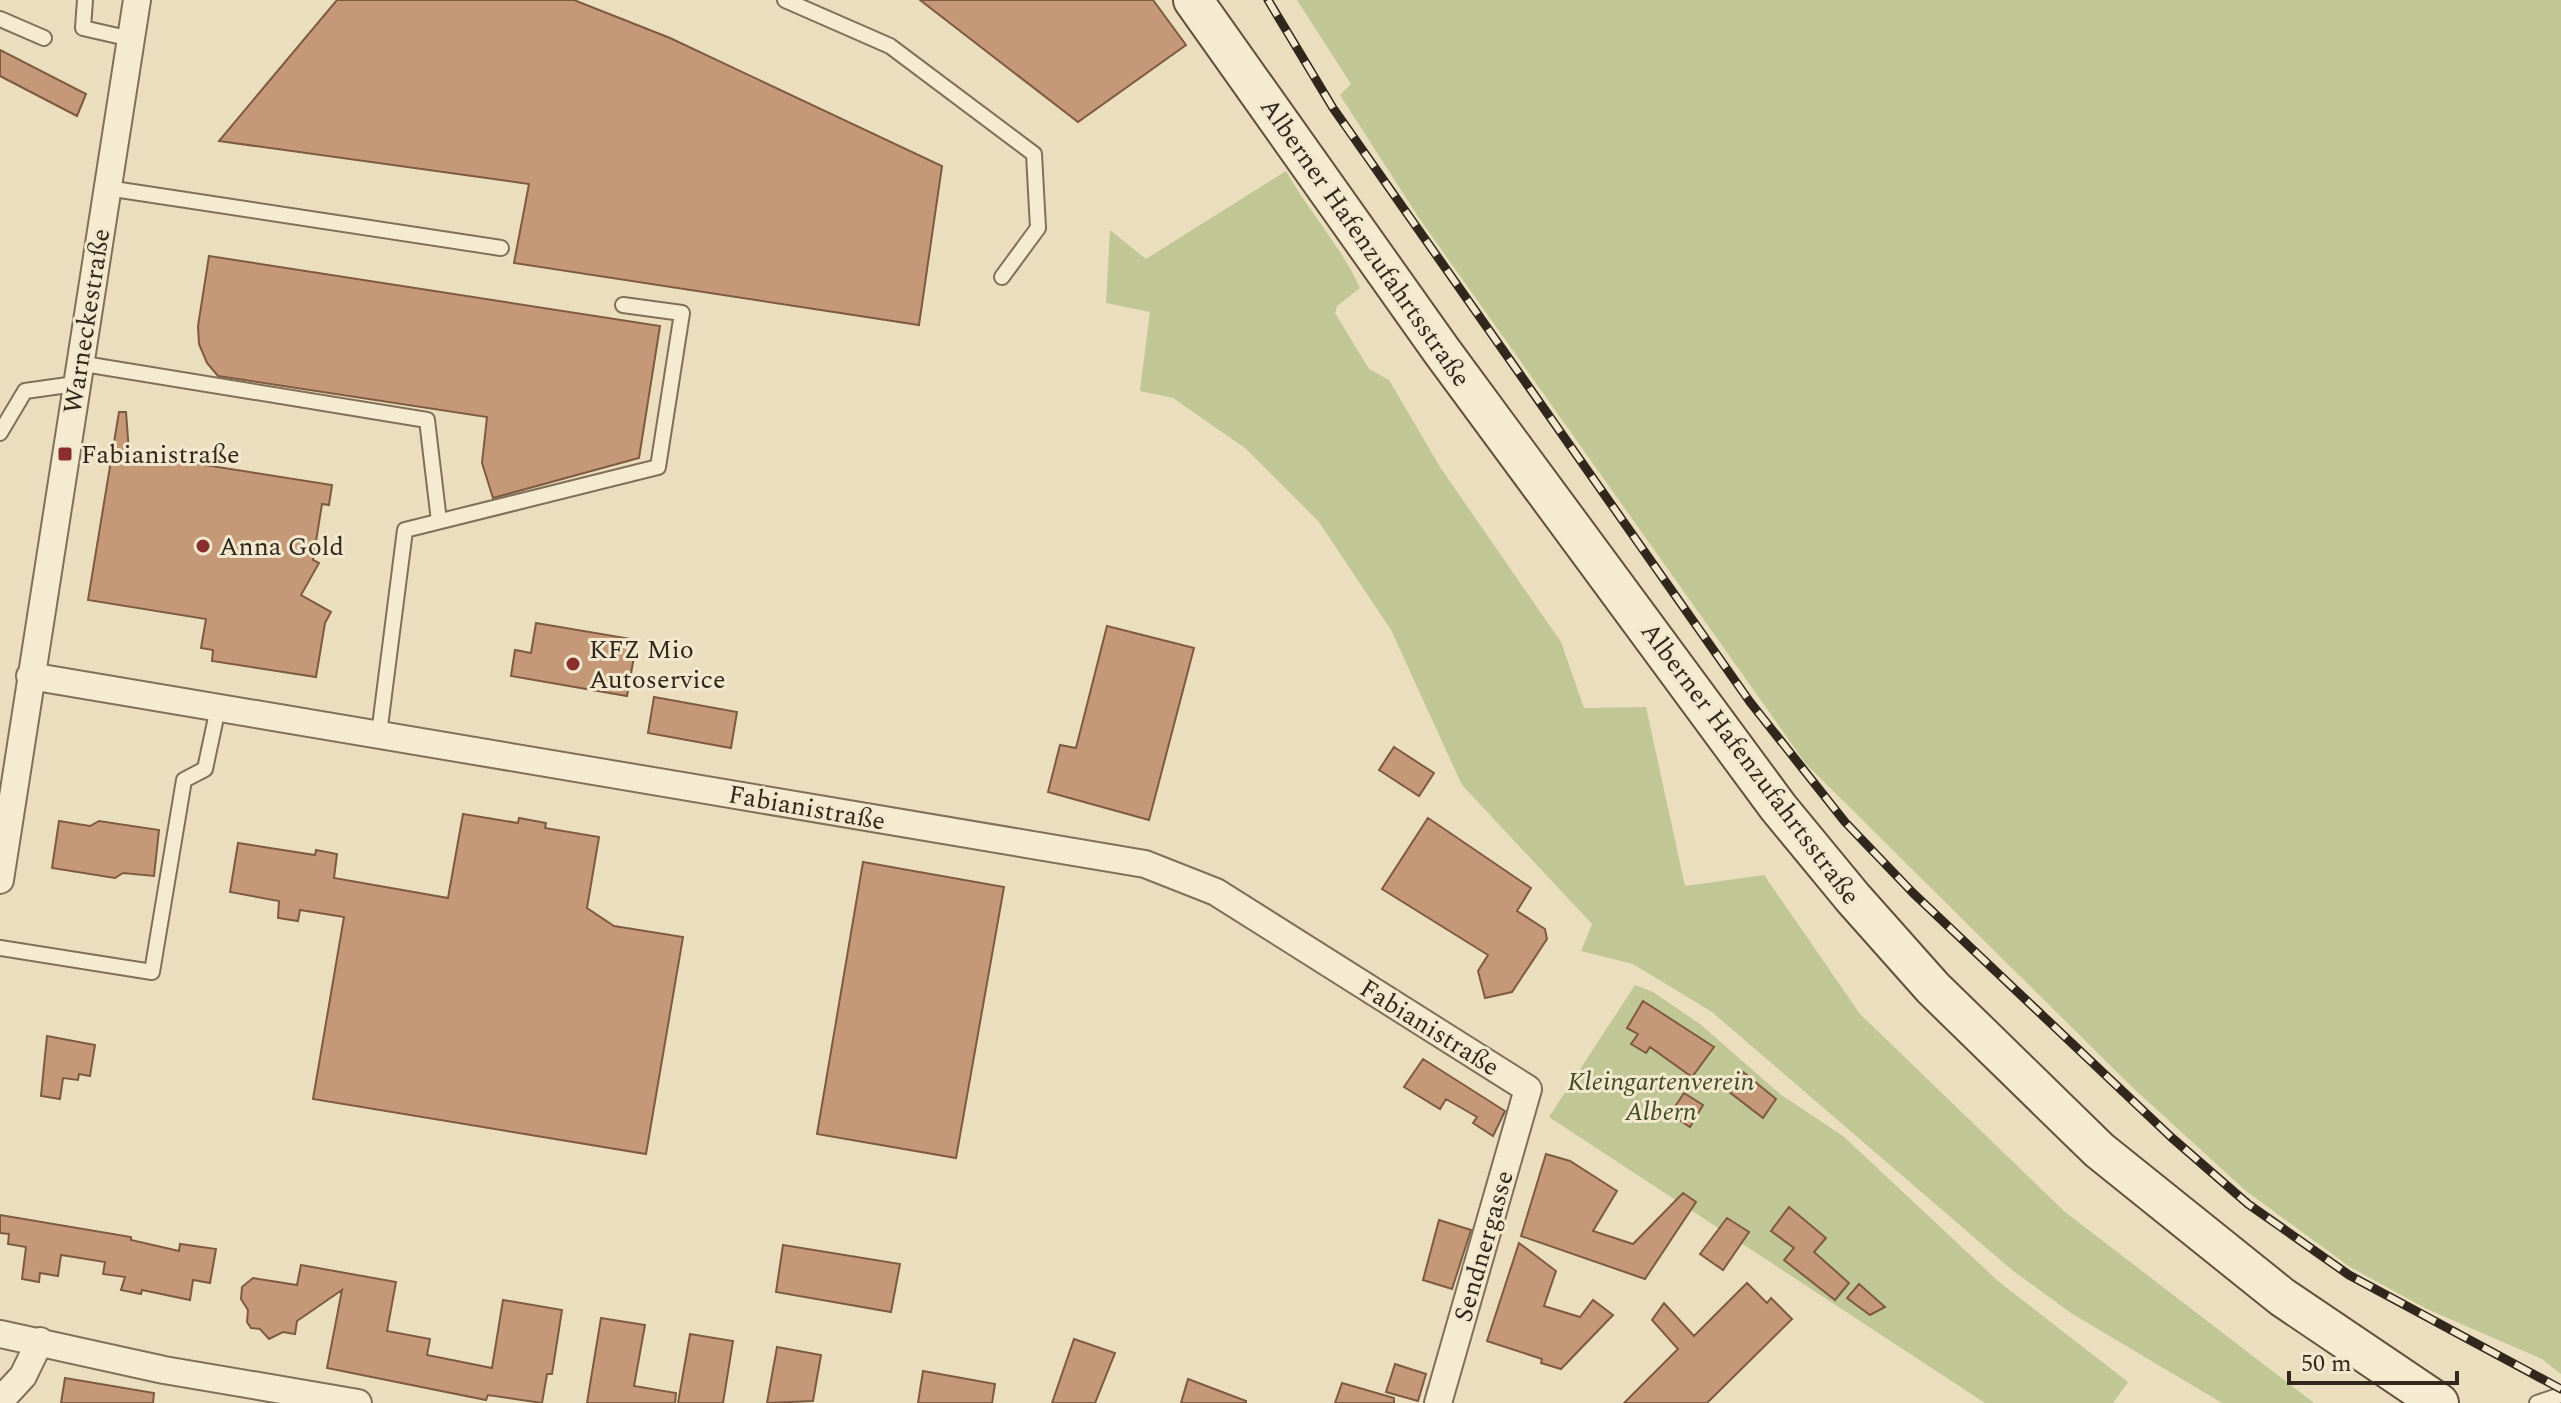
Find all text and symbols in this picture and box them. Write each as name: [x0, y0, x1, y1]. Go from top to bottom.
street label: Alberner Hafenzufahrtsstraße: [1250, 90, 1481, 395]
street label: Warneckestraße: [53, 226, 121, 417]
place label: Fabianistraße: [81, 435, 240, 475]
marker: Fabianistraße: [56, 445, 74, 463]
place label: Anna Gold: [219, 527, 344, 567]
marker: Anna Gold: [194, 537, 212, 555]
street label: Alberner Hafenzufahrtsstraße: [1630, 614, 1870, 913]
place label: KFZ Mio Autoservice: [589, 630, 726, 700]
marker: KFZ Mio Autoservice: [564, 655, 582, 673]
street label: Fabianistraße: [725, 775, 888, 841]
street label: Fabianistraße: [1352, 969, 1507, 1087]
park label: Kleingartenverein Albern: [1568, 1062, 1755, 1132]
street label: Sendnergasse: [1443, 1166, 1525, 1327]
scale bar: [2289, 1335, 2457, 1385]
text: 50 m: [2301, 1346, 2352, 1382]

